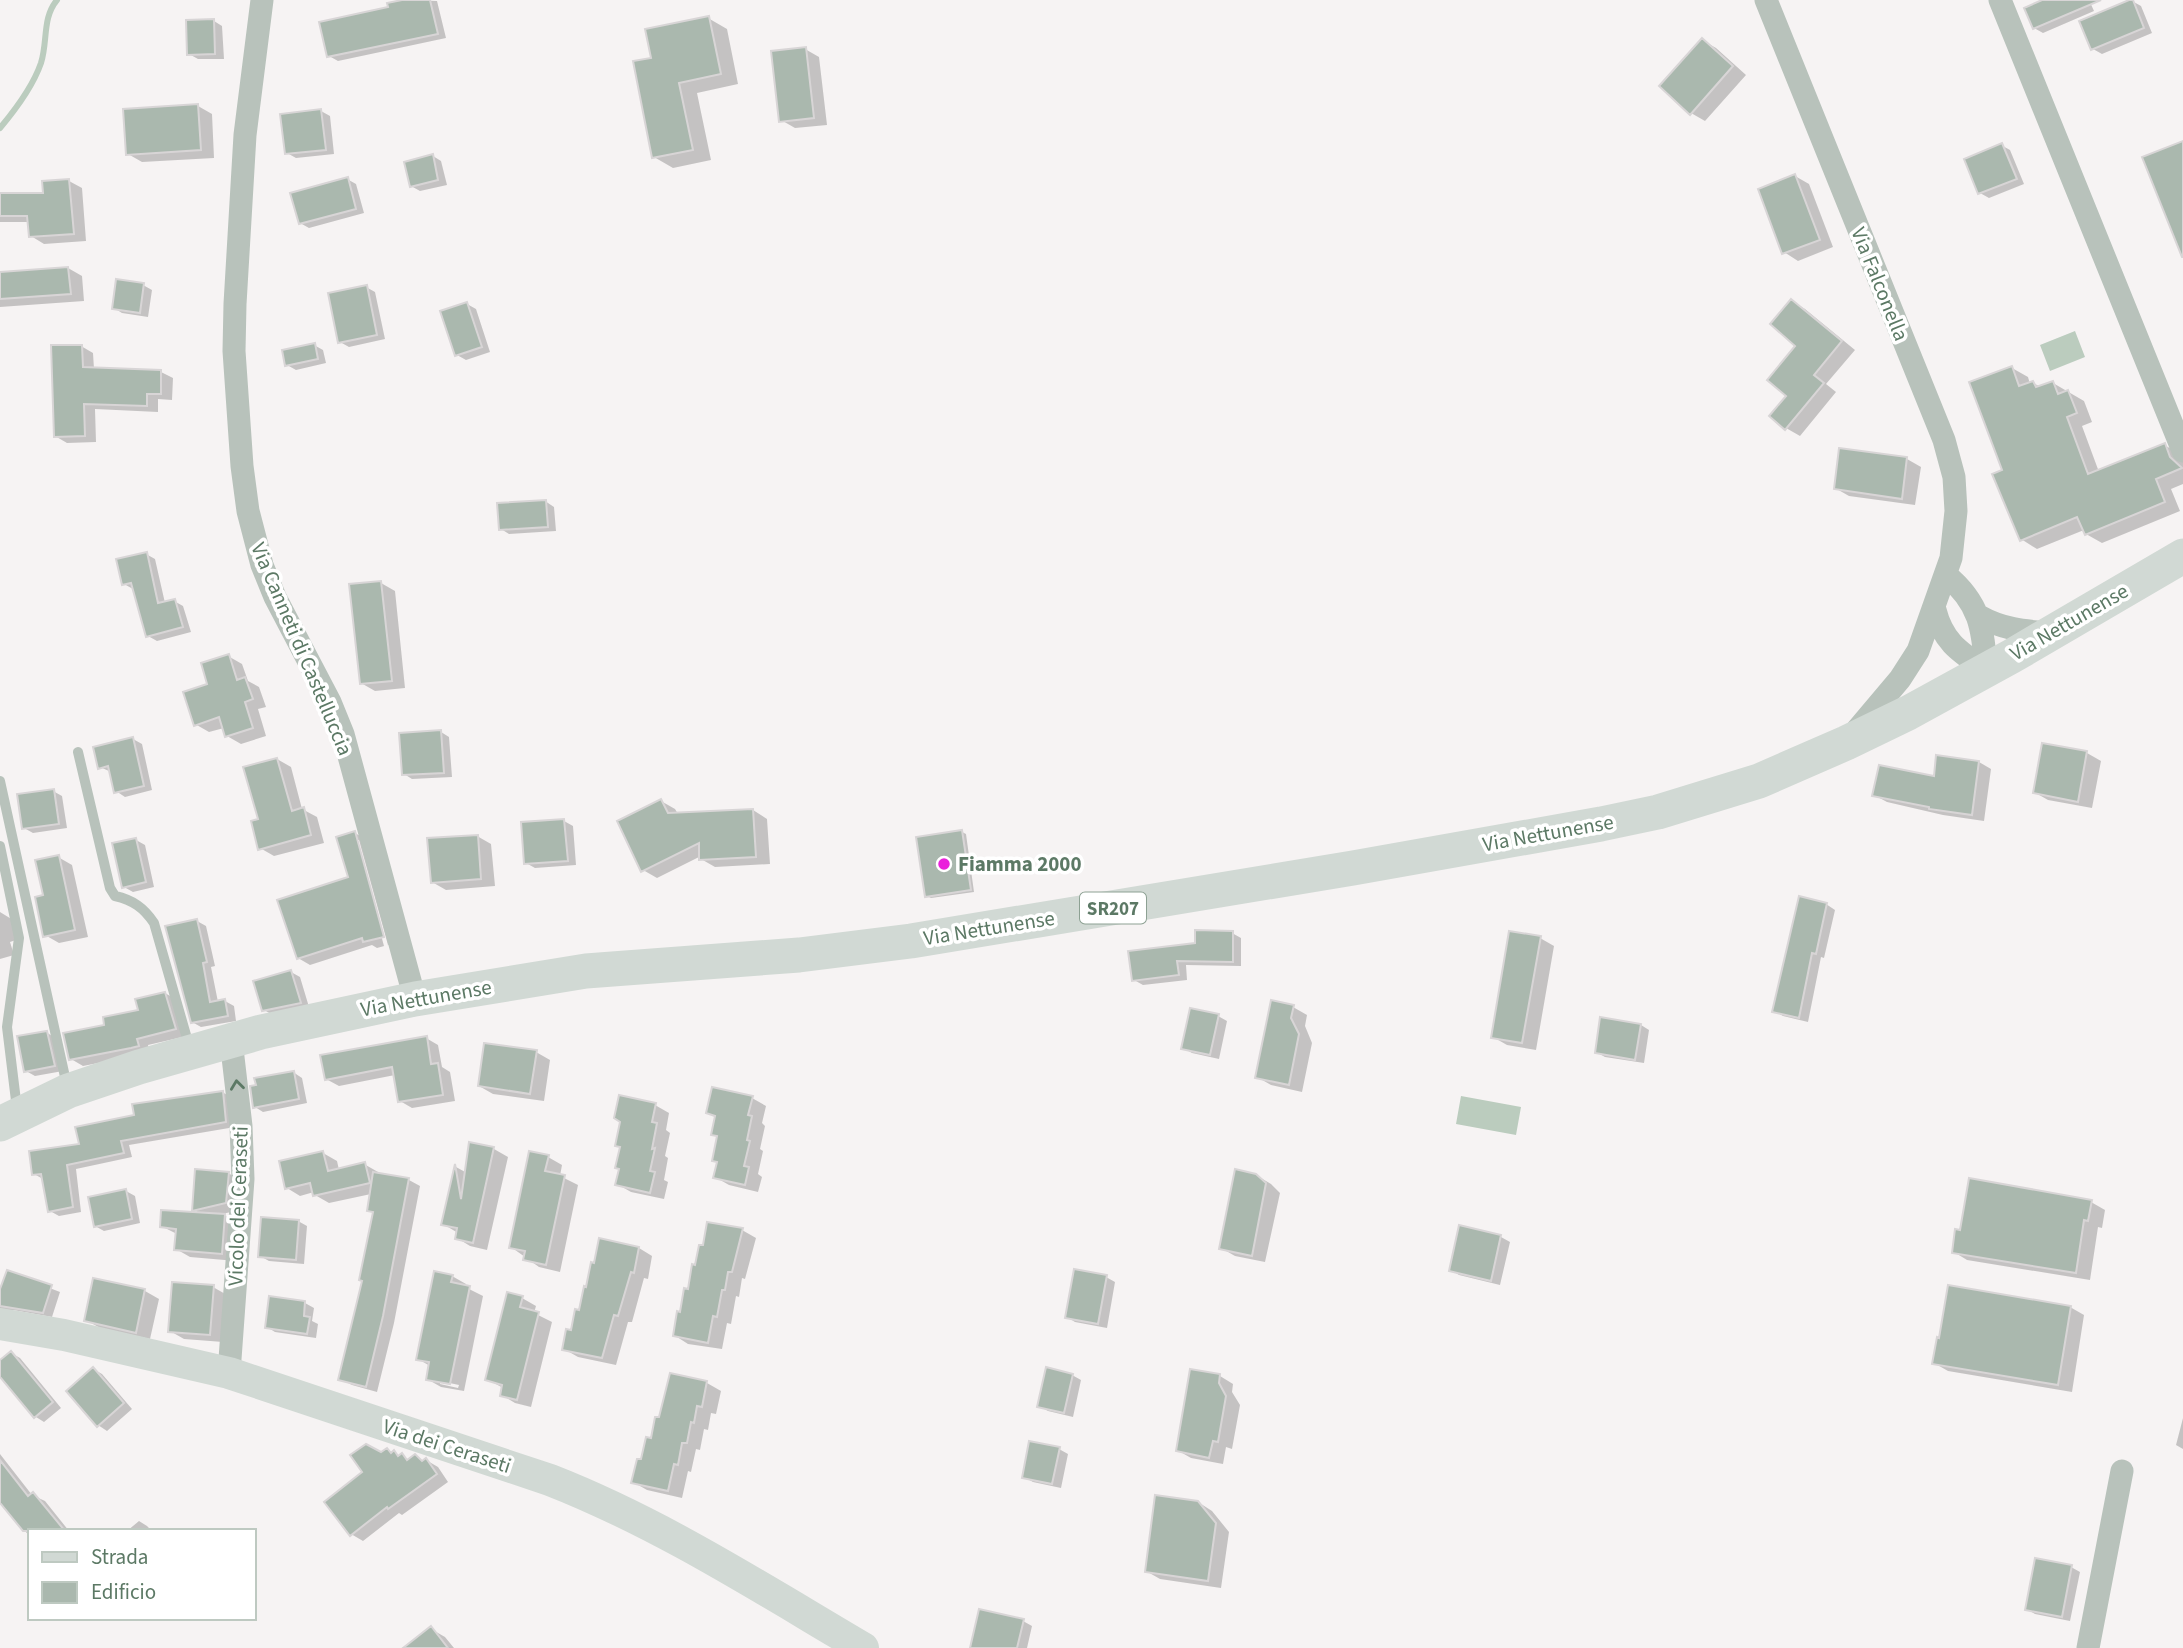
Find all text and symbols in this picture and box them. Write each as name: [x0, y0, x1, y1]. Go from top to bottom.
street label: Via Falconella: [1844, 223, 1916, 345]
street label: Via Canneti di Castelluccia: [243, 538, 361, 760]
street label: Via Nettunense: [2004, 576, 2134, 668]
street label: Via Nettunense: [1480, 807, 1616, 859]
place label: Fiamma 2000: [958, 849, 1081, 879]
marker: Fiamma 2000: [936, 856, 952, 872]
road number: SR207: [1080, 893, 1146, 924]
street label: Via Nettunense: [921, 903, 1057, 953]
street label: Via Nettunense: [358, 972, 494, 1024]
one-way arrow: [230, 1079, 245, 1091]
street label: Vicolo dei Ceraseti: [220, 1126, 256, 1286]
street label: Via dei Ceraseti: [379, 1411, 515, 1481]
legend: [28, 1529, 256, 1620]
text: Strada: [91, 1542, 148, 1572]
text: Edificio: [91, 1577, 156, 1607]

